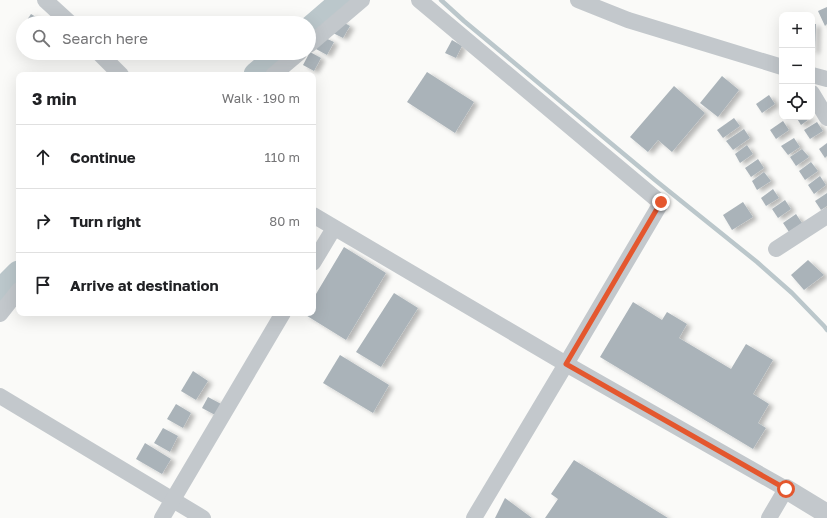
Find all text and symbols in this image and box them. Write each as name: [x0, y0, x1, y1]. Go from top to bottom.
map controls: [779, 12, 815, 120]
button: +: [779, 12, 815, 48]
search box: [16, 16, 316, 60]
icon: search: [30, 27, 52, 49]
text: Search here: [62, 29, 148, 47]
button: −: [779, 48, 815, 84]
button: locate: [779, 84, 815, 120]
text: 3 min: [32, 88, 76, 109]
text: Walk · 190 m: [222, 90, 300, 106]
icon: ahead: [32, 146, 54, 168]
text: Continue: [70, 148, 136, 166]
text: 110 m: [265, 149, 300, 165]
route end: [652, 193, 670, 211]
icon: right: [32, 210, 54, 232]
text: Turn right: [70, 212, 141, 230]
text: 80 m: [269, 213, 300, 229]
icon: arrive: [32, 274, 54, 296]
text: Arrive at destination: [70, 276, 219, 294]
route start: [777, 480, 795, 498]

